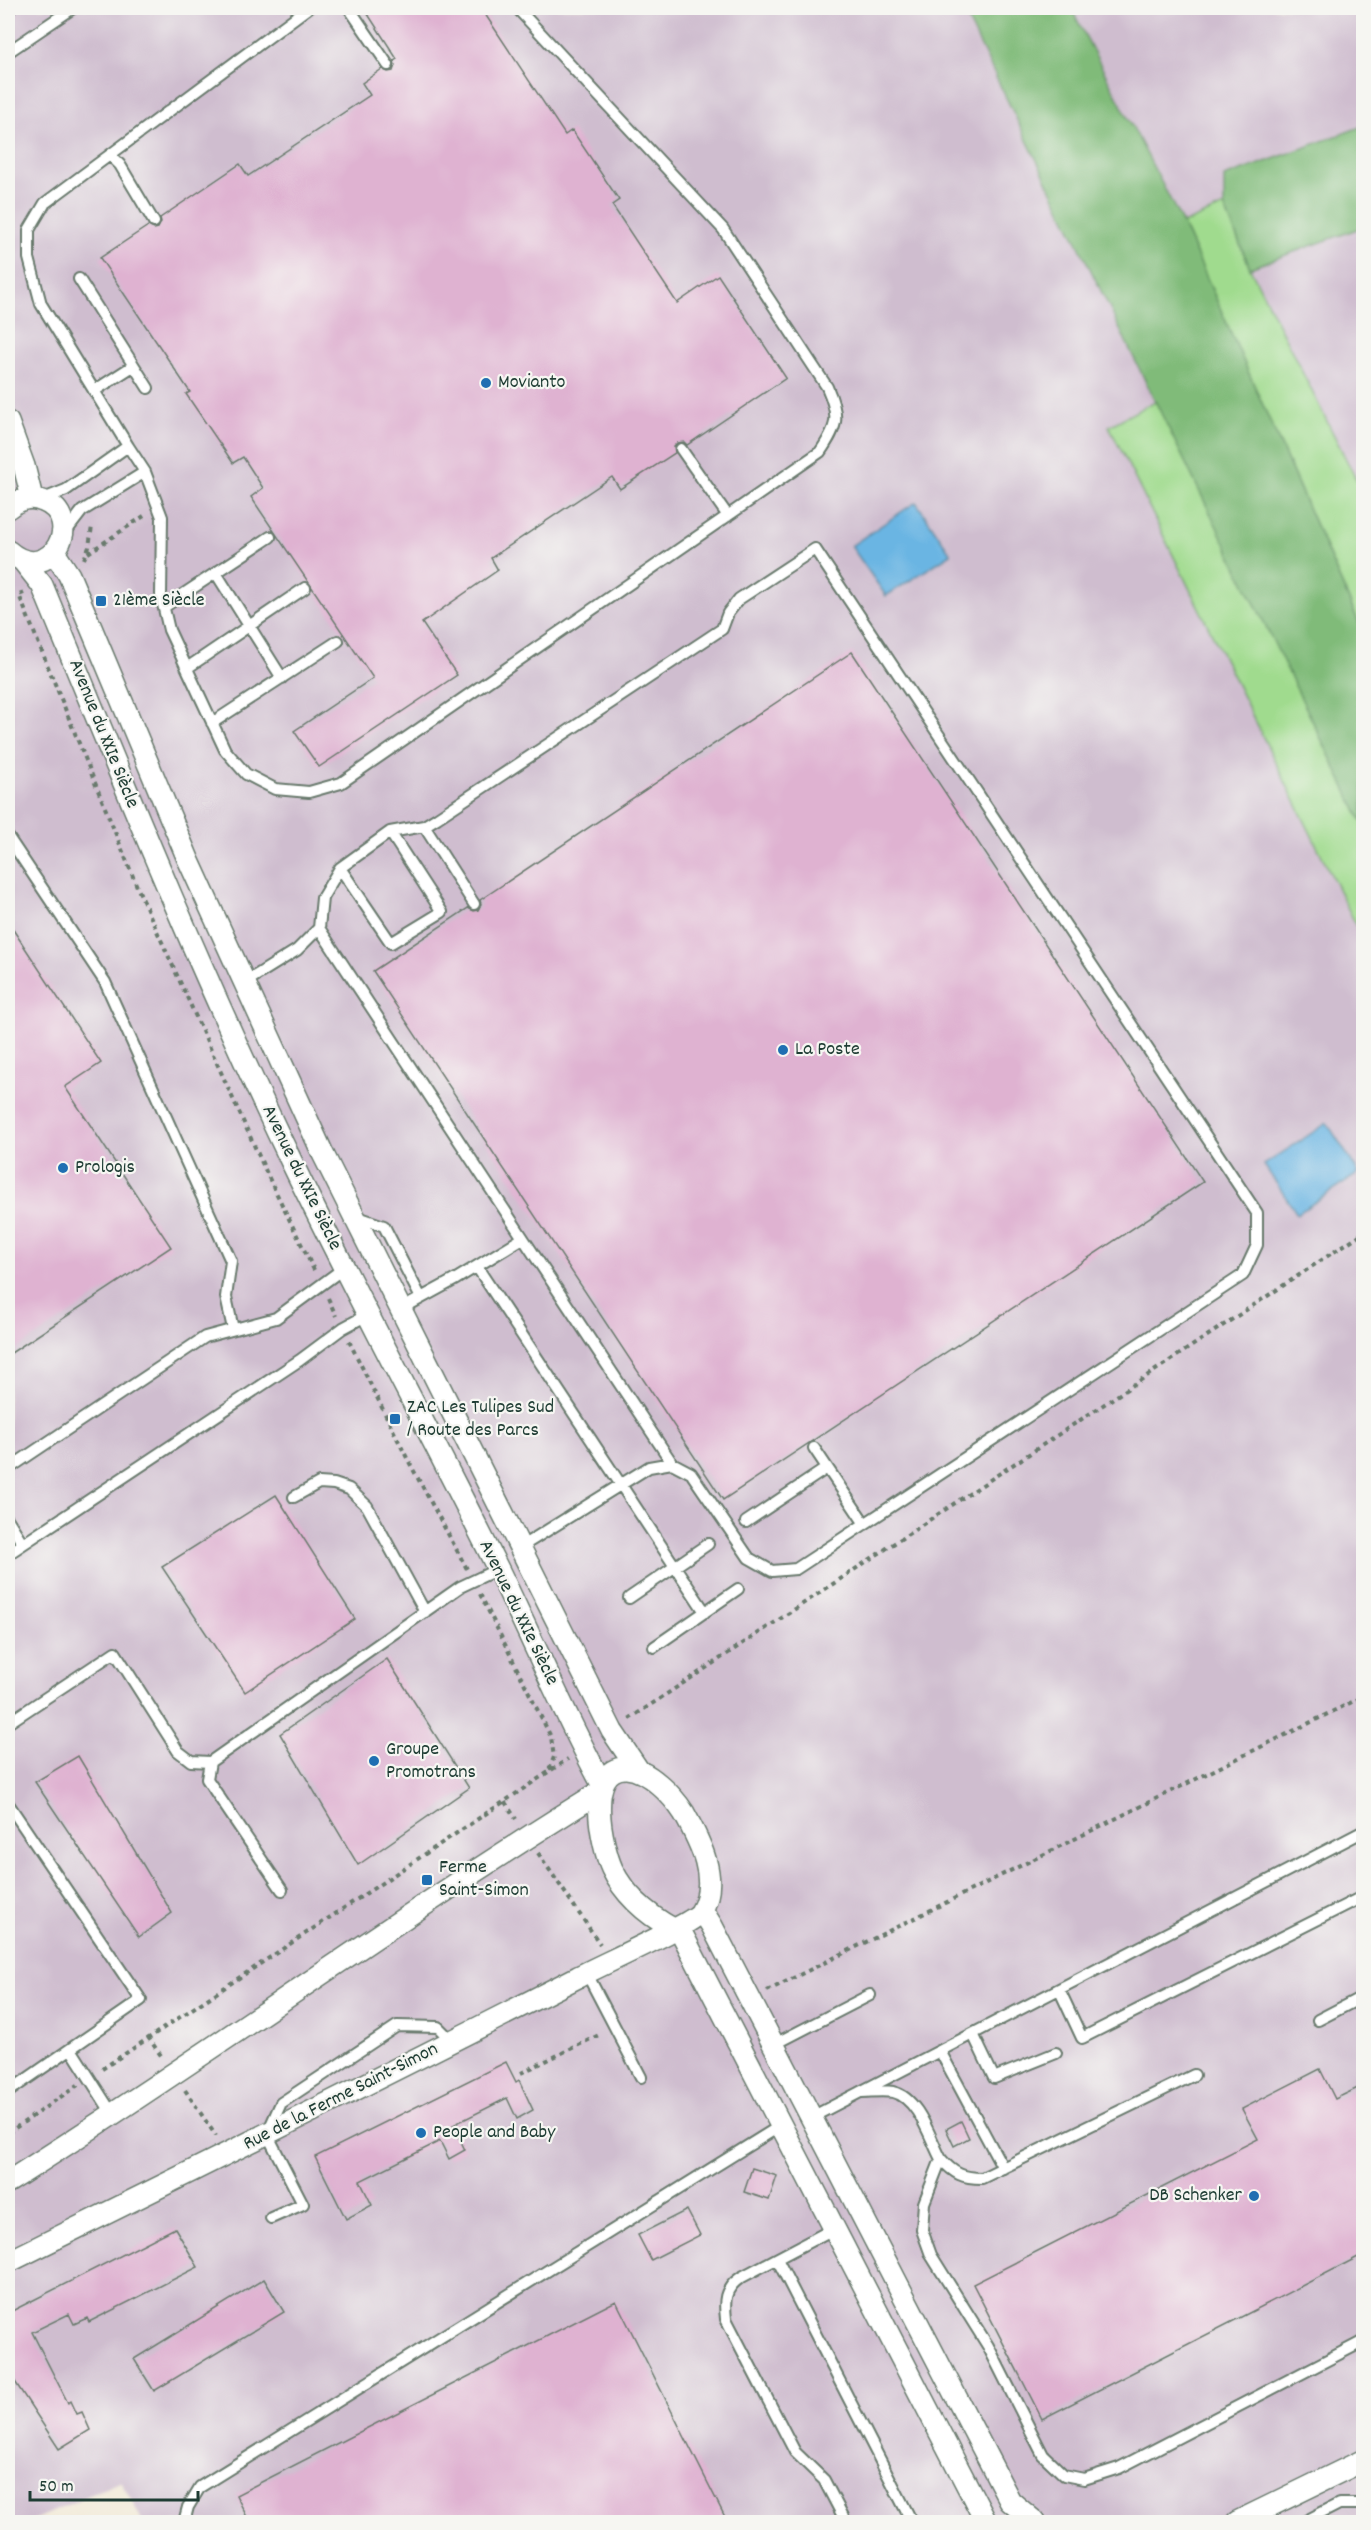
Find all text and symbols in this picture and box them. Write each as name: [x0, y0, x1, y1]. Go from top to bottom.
place label: Movianto: [498, 369, 566, 397]
marker: Movianto: [479, 376, 493, 390]
place label: 21ème Siècle: [113, 587, 205, 615]
marker: 21ème Siècle: [94, 594, 108, 608]
street label: Avenue du XXIe Siècle: [60, 655, 146, 813]
place label: La Poste: [795, 1036, 860, 1064]
marker: La Poste: [776, 1043, 790, 1057]
street label: Avenue du XXIe Siècle: [254, 1101, 348, 1255]
place label: Prologis: [75, 1154, 135, 1182]
marker: Prologis: [56, 1161, 70, 1175]
place label: ZAC Les Tulipes Sud / Route des Parcs: [407, 1394, 554, 1445]
marker: ZAC Les Tulipes Sud / Route des Parcs: [388, 1412, 402, 1426]
street label: Avenue du XXIe Siècle: [471, 1536, 565, 1690]
place label: Groupe Promotrans: [386, 1736, 476, 1787]
marker: Groupe Promotrans: [367, 1754, 381, 1768]
place label: Ferme Saint-Simon: [439, 1854, 529, 1905]
marker: Ferme Saint-Simon: [420, 1873, 434, 1887]
street label: Rue de la Ferme Saint-Simon: [239, 2036, 443, 2158]
place label: People and Baby: [433, 2119, 556, 2147]
marker: People and Baby: [414, 2126, 428, 2140]
place label: DB Schenker: [1149, 2182, 1243, 2210]
marker: DB Schenker: [1247, 2189, 1261, 2203]
scale bar: [30, 2464, 198, 2502]
text: 50 m: [39, 2475, 74, 2500]

